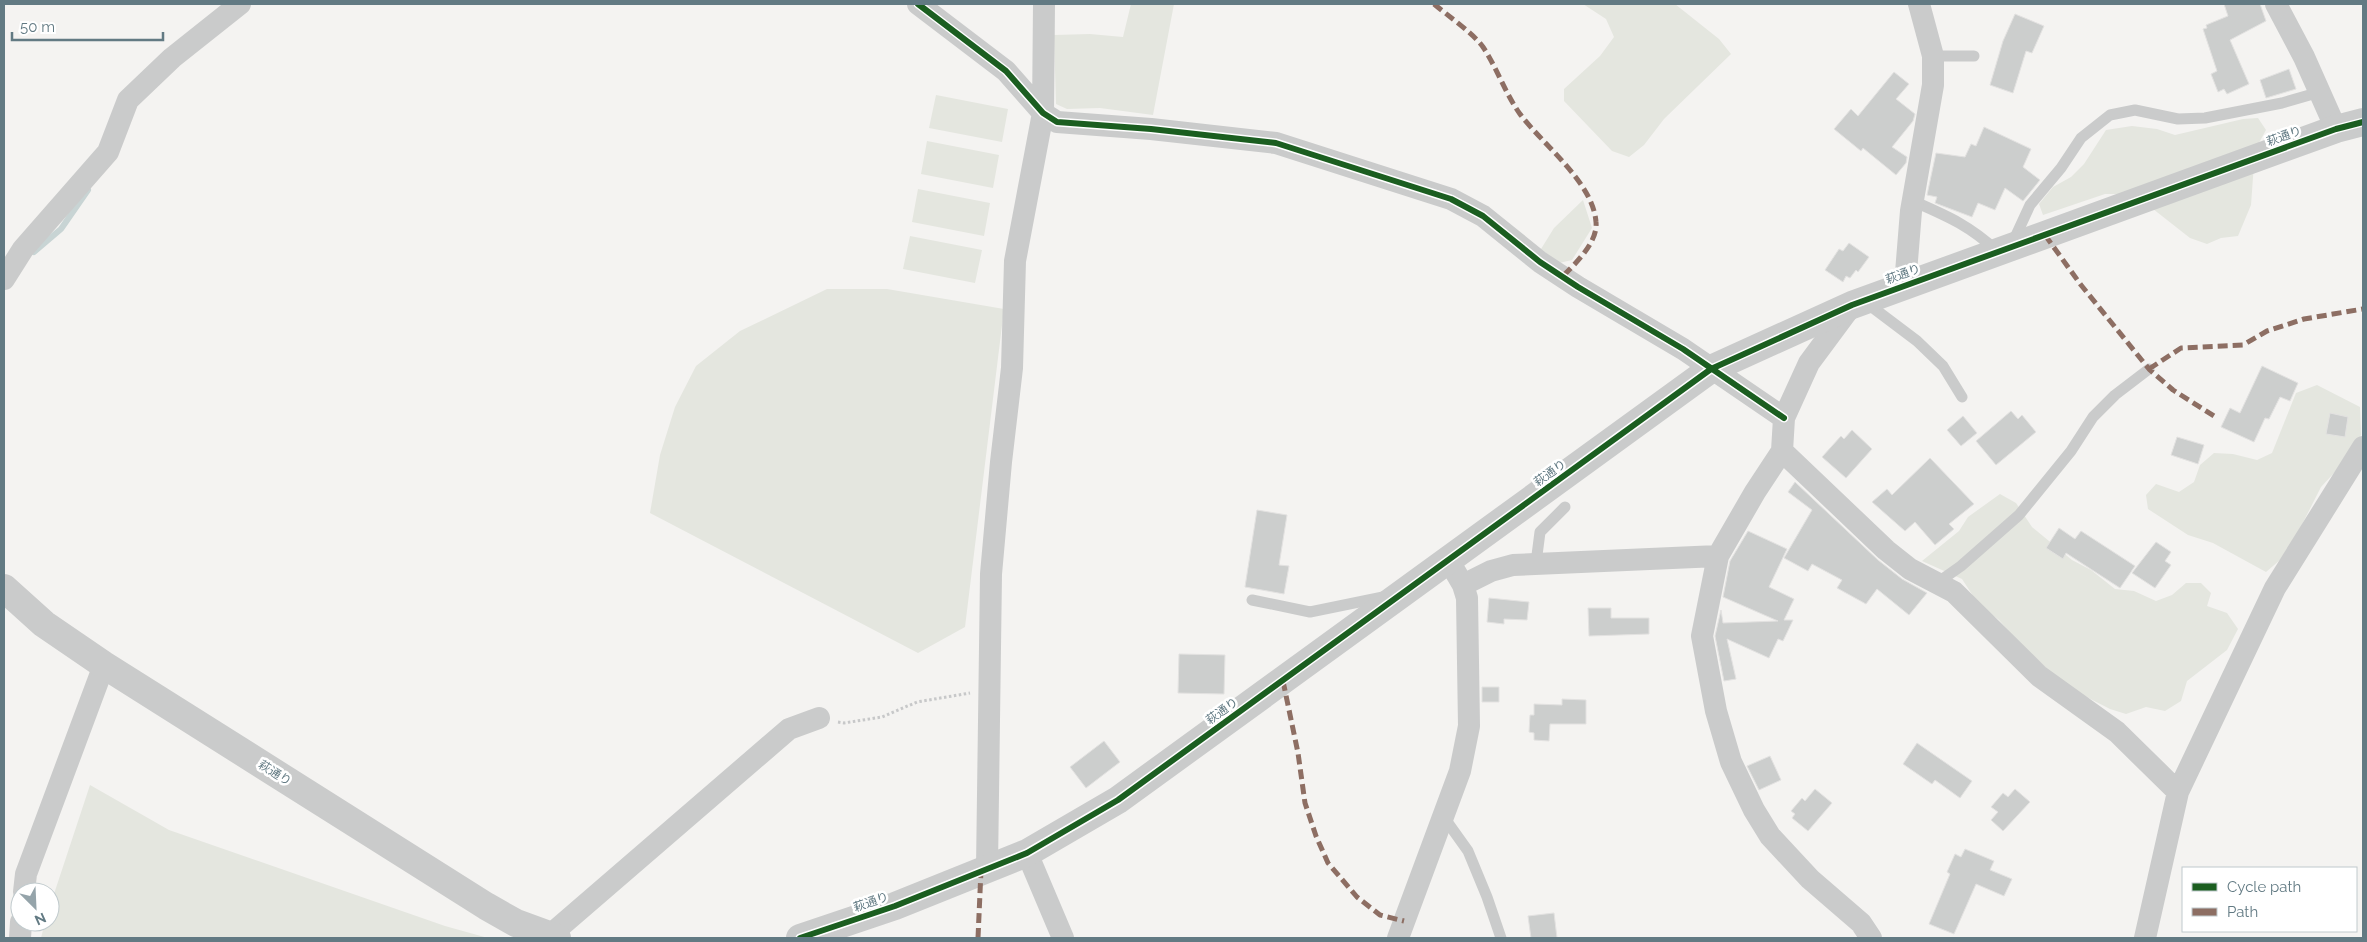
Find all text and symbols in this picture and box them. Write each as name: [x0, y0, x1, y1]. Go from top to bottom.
scale bar: [12, 10, 164, 42]
text: 50 m: [20, 18, 55, 36]
street label: 萩通り: [2265, 123, 2303, 149]
street label: 萩通り: [1884, 261, 1922, 287]
street label: 萩通り: [1531, 457, 1569, 489]
street label: 萩通り: [1203, 695, 1241, 727]
street label: 萩通り: [256, 758, 294, 788]
legend: [2182, 867, 2357, 932]
text: Cycle path: [2227, 878, 2301, 896]
north arrow: [10, 882, 60, 932]
street label: 萩通り: [852, 890, 890, 914]
text: Path: [2227, 903, 2258, 921]
text: N: [32, 909, 48, 928]

